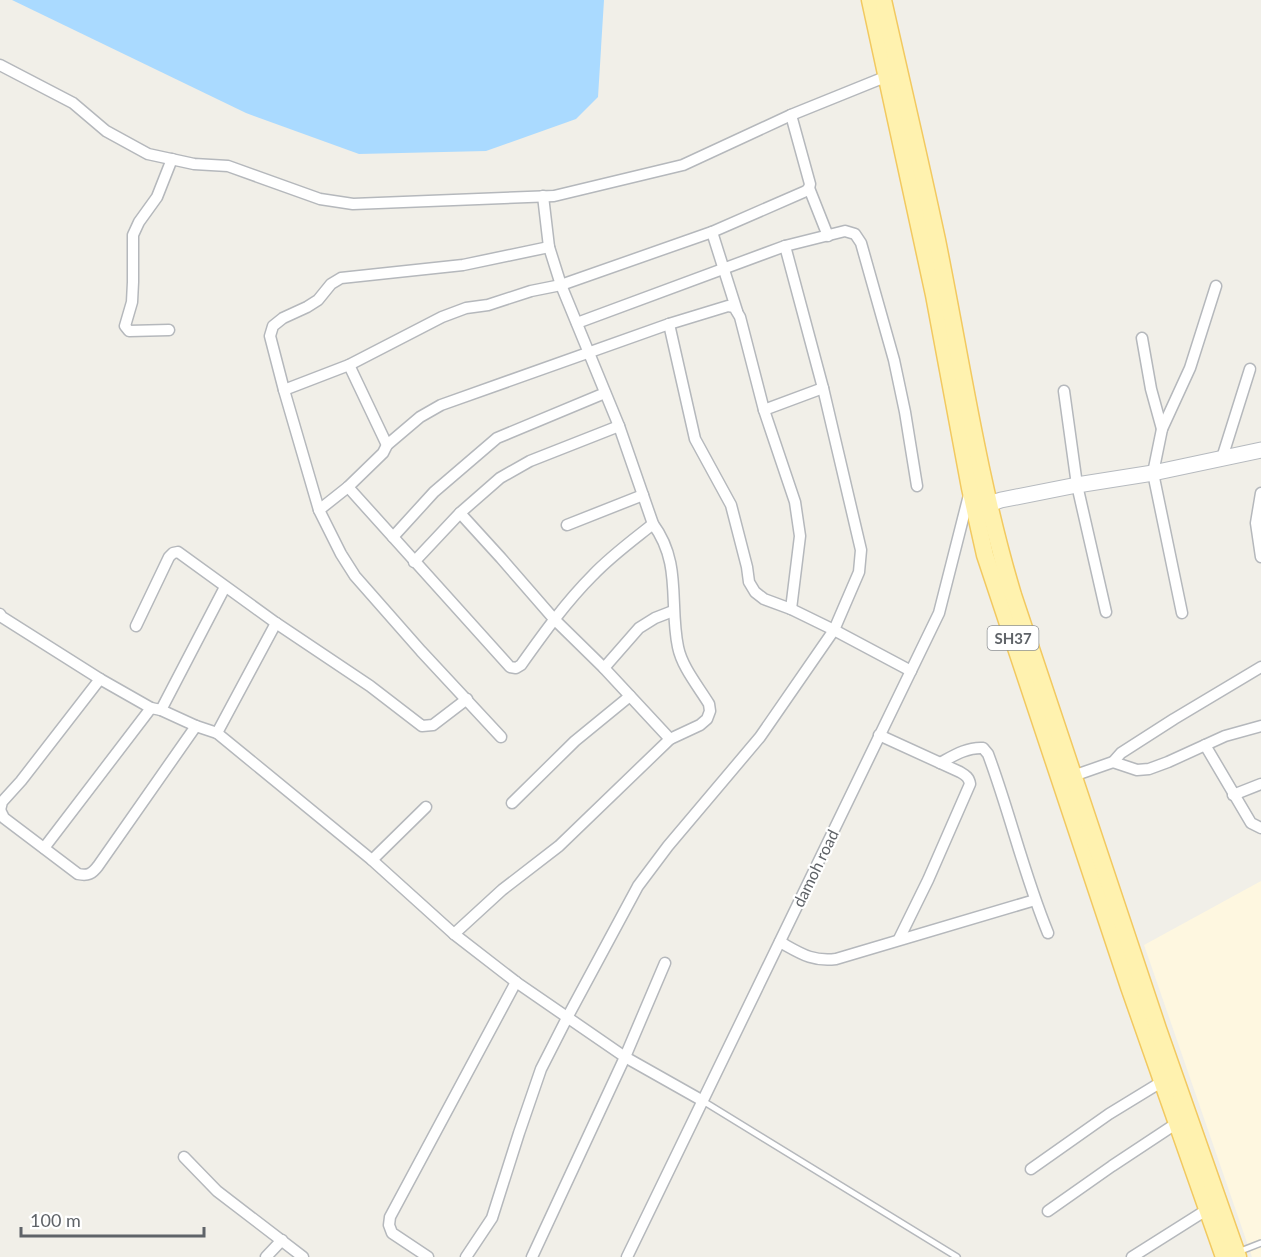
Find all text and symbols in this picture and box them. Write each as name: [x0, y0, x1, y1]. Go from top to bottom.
road number: SH37: [988, 626, 1038, 650]
street label: damoh road: [788, 826, 842, 910]
scale bar: [21, 1200, 204, 1238]
text: 100 m: [30, 1209, 81, 1231]

